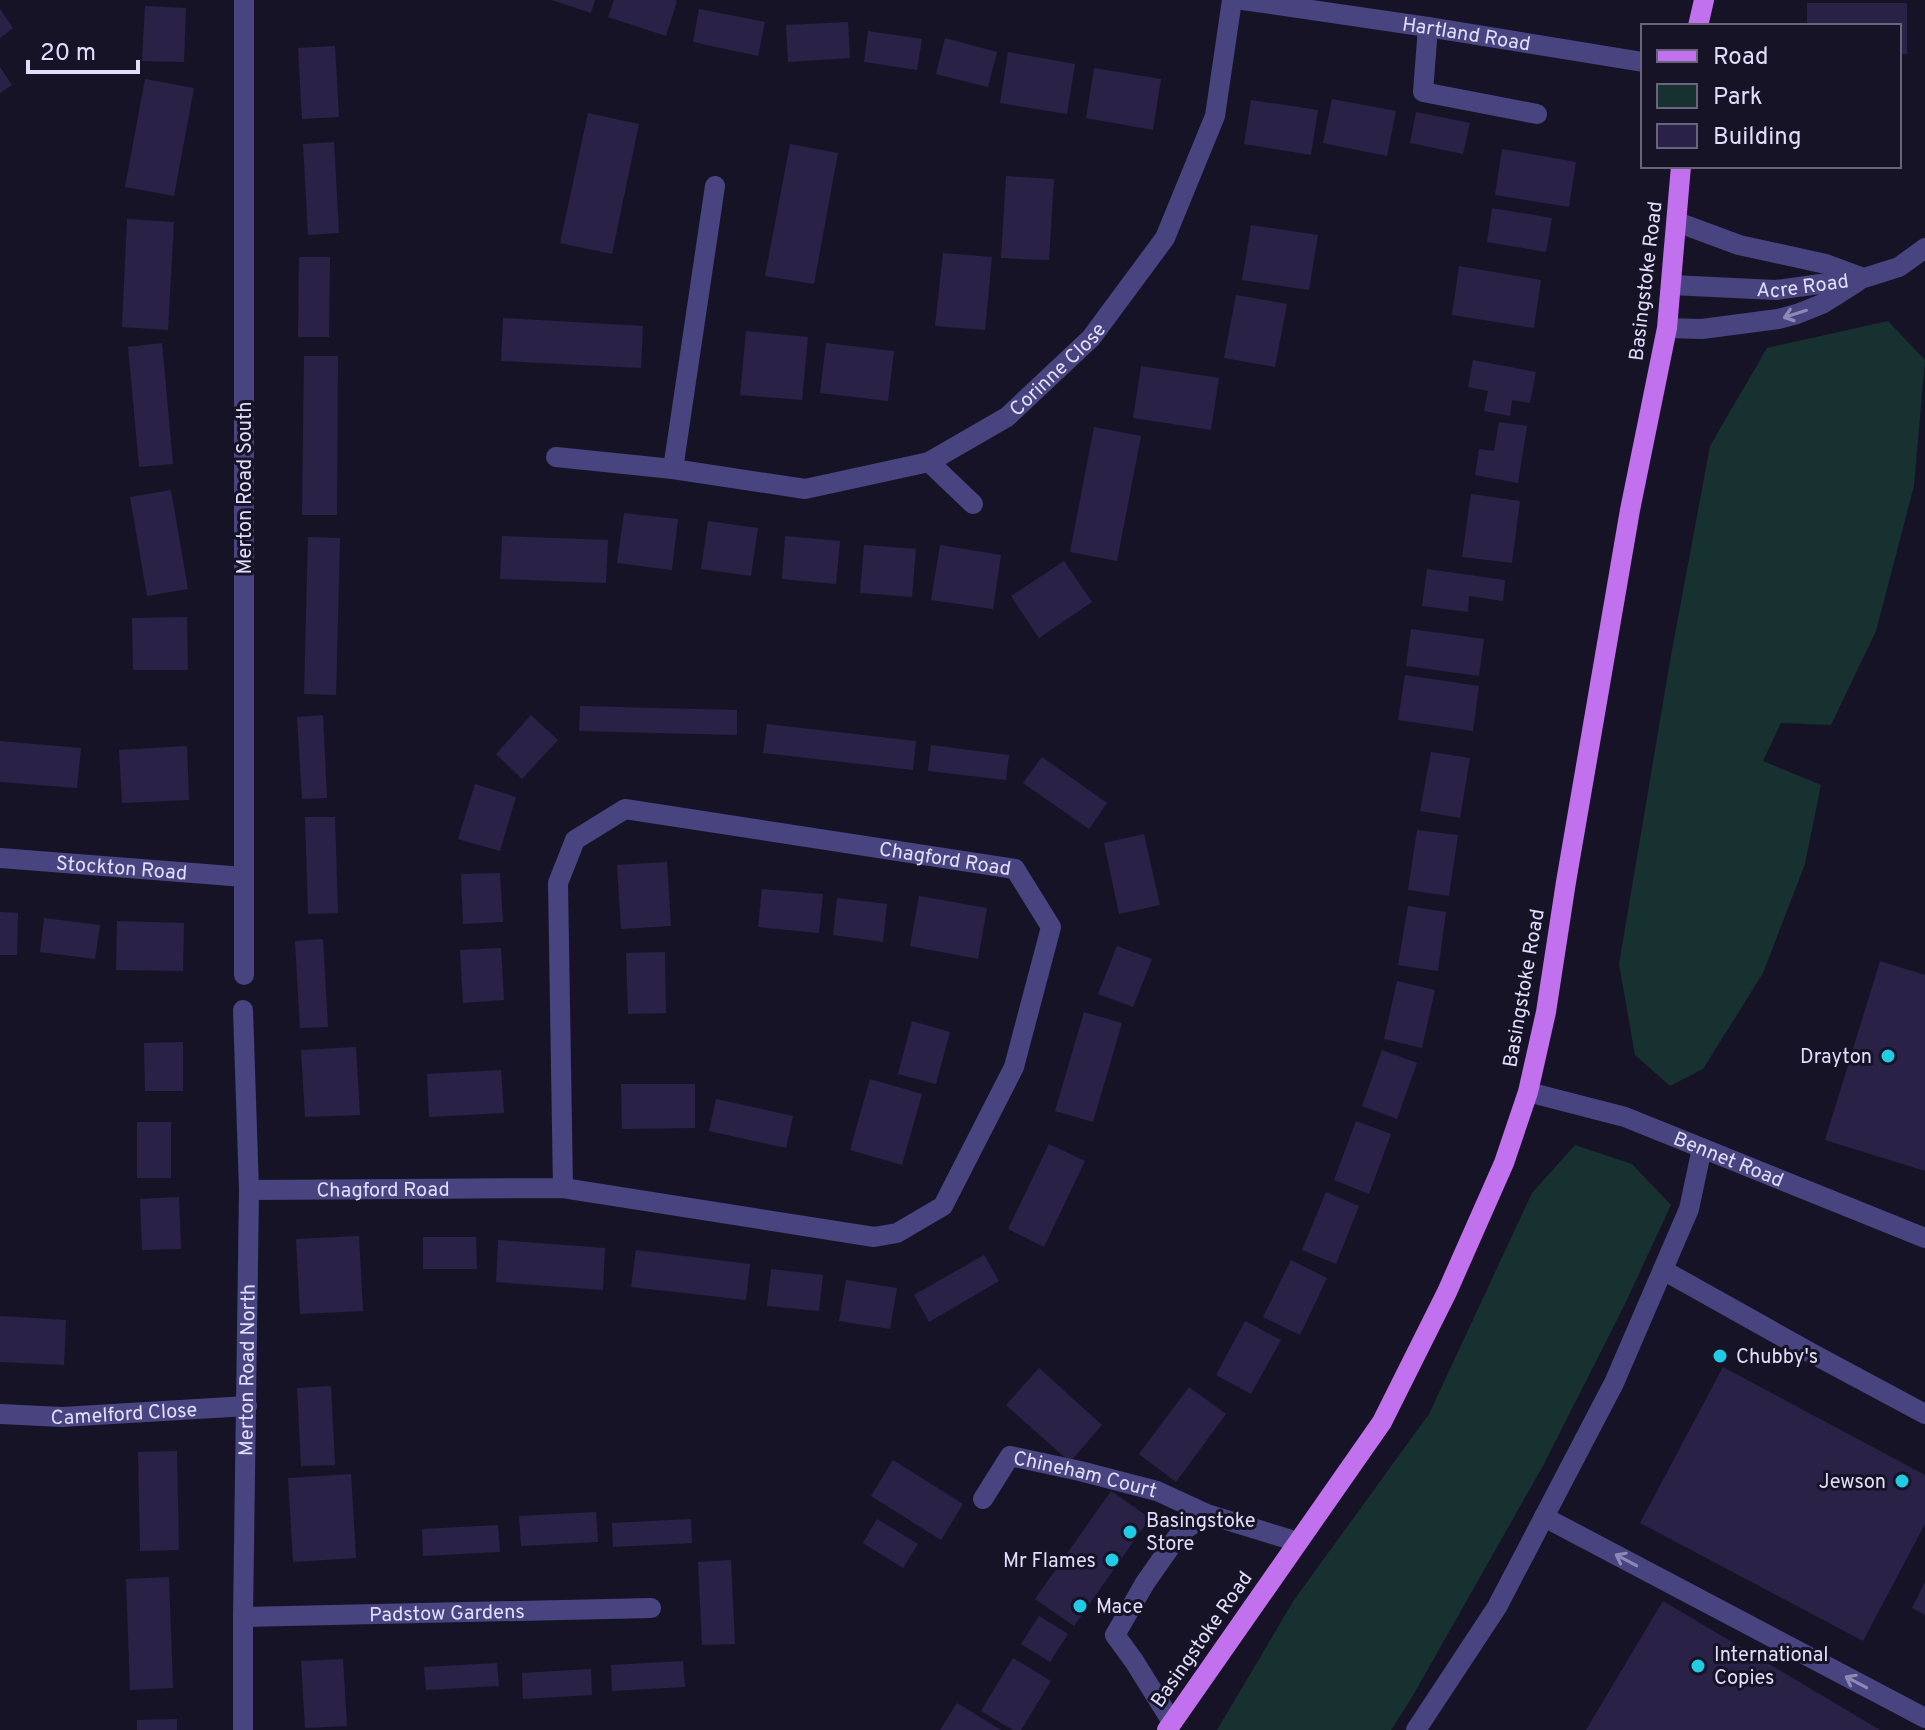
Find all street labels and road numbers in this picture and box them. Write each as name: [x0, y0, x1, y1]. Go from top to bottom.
street label: Hartland Road: [1400, 12, 1532, 58]
street label: Basingstoke Road: [1624, 200, 1670, 363]
street label: Acre Road: [1756, 269, 1851, 305]
street label: Corinne Close: [1005, 318, 1113, 423]
street label: Merton Road South: [233, 402, 259, 575]
street label: Chagford Road: [877, 837, 1013, 883]
street label: Stockton Road: [55, 851, 188, 888]
street label: Basingstoke Road: [1498, 907, 1552, 1070]
street label: Bennet Road: [1669, 1127, 1787, 1195]
street label: Chagford Road: [316, 1178, 450, 1205]
street label: Merton Road North: [234, 1284, 263, 1456]
street label: Camelford Close: [50, 1398, 198, 1432]
street label: Chineham Court: [1011, 1446, 1159, 1505]
street label: Basingstoke Road: [1146, 1567, 1259, 1713]
street label: Padstow Gardens: [369, 1600, 525, 1629]

